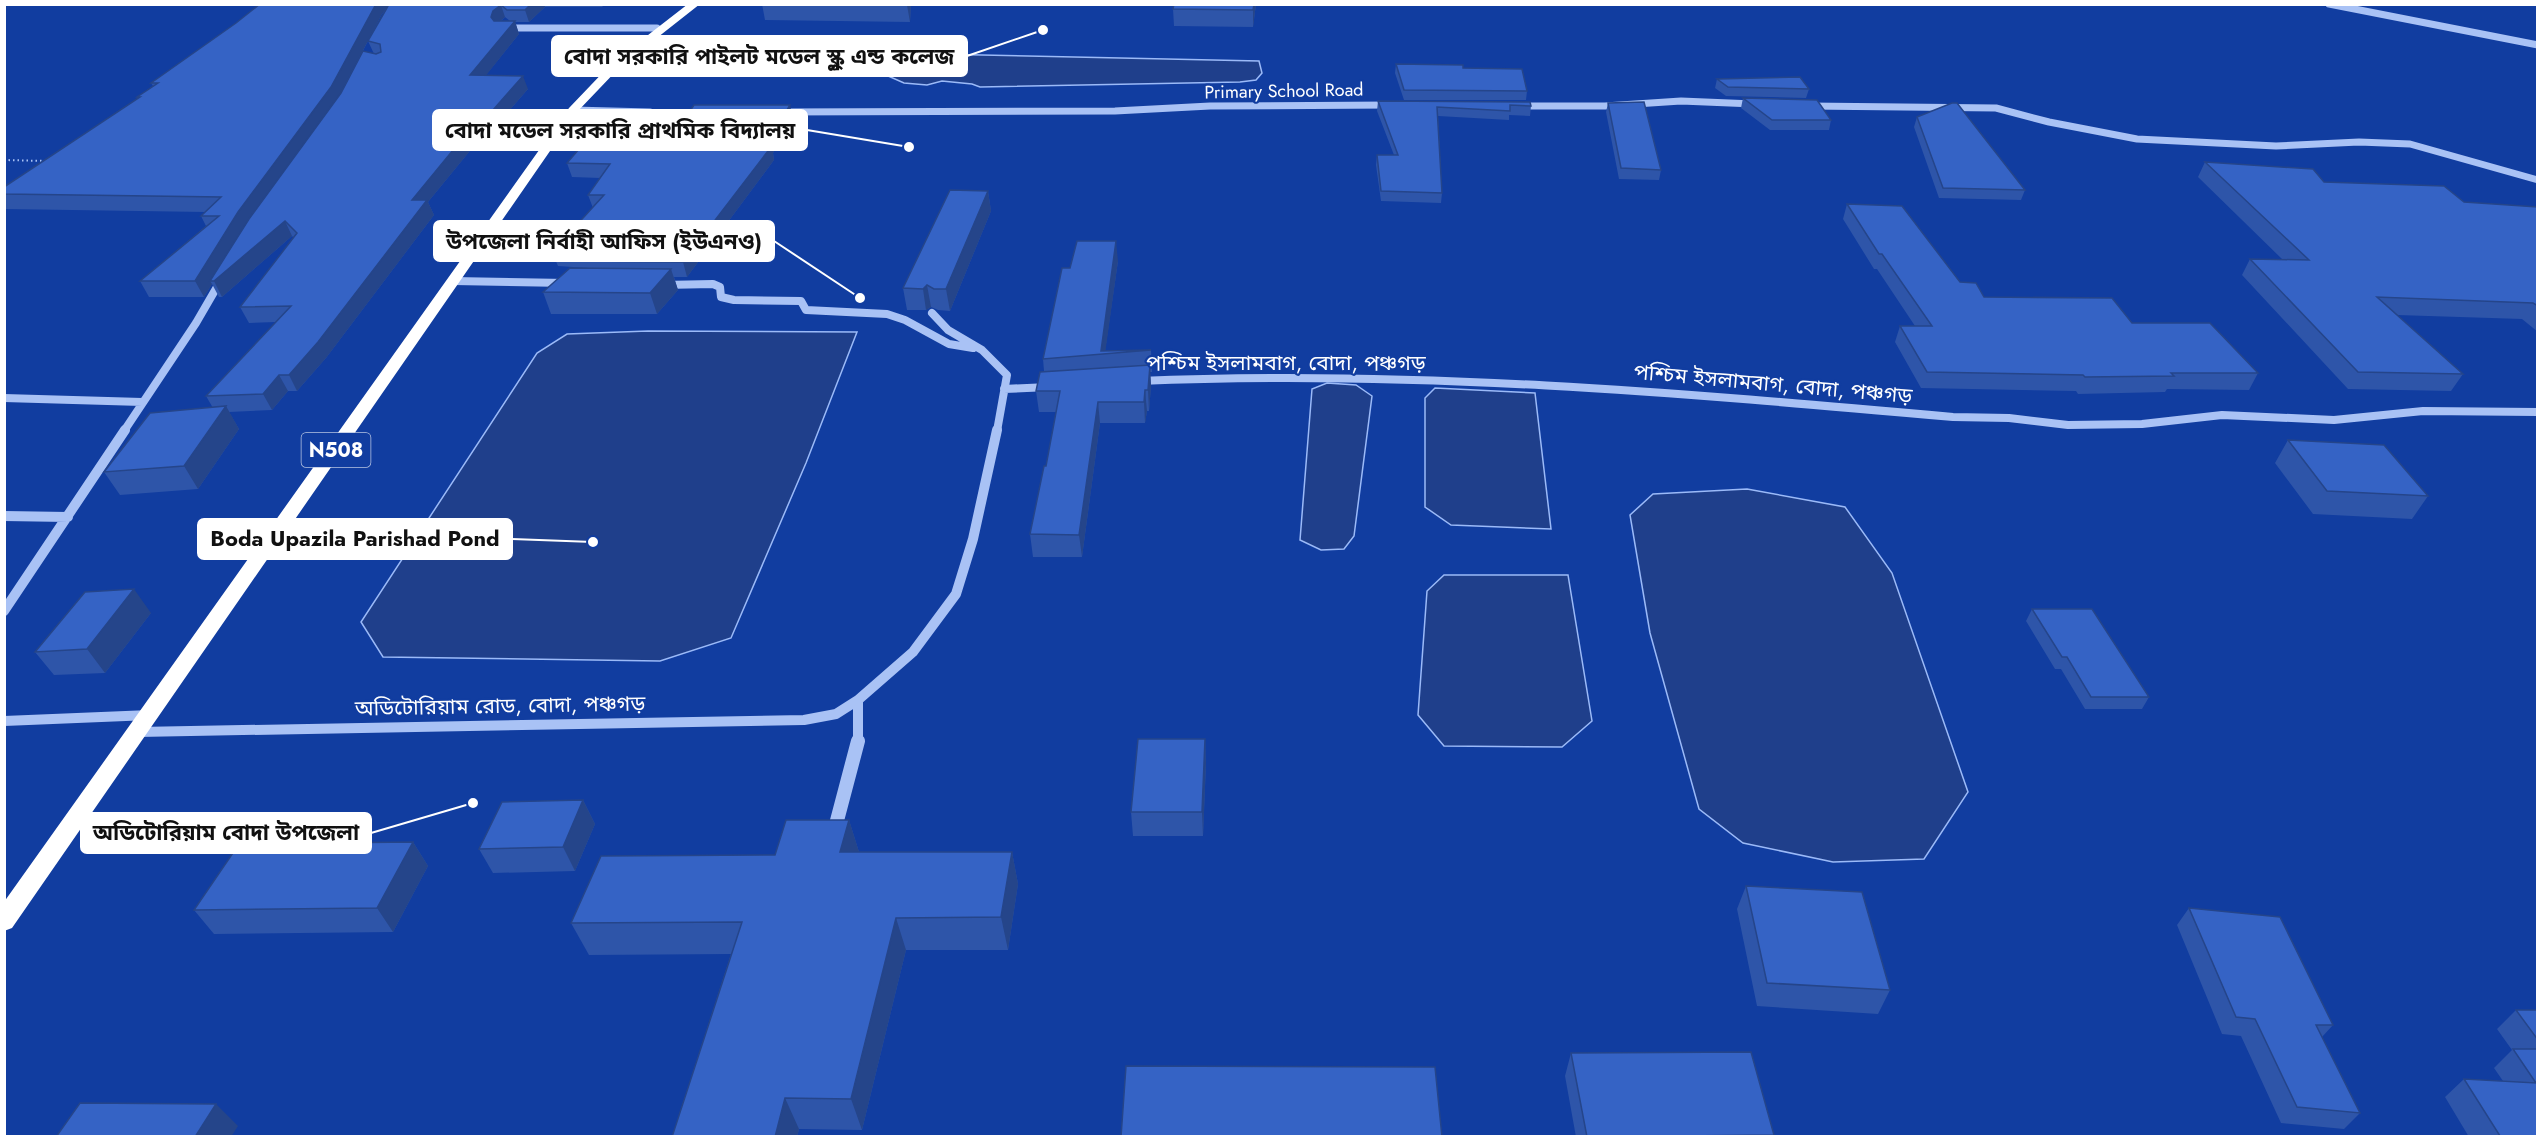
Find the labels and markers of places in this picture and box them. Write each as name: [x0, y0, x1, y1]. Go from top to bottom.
callout: বোদা সরকারি পাইলট মডেল স্কুল এন্ড কলেজ: [552, 36, 967, 76]
callout: বোদা মডেল সরকারি প্রাথমিক বিদ্যালয়: [433, 110, 807, 150]
callout: উপজেলা নির্বাহী আফিস (ইউএনও): [434, 221, 774, 261]
callout: Boda Upazila Parishad Pond: [198, 519, 512, 559]
callout: অডিটোরিয়াম বোদা উপজেলা: [81, 813, 371, 853]

